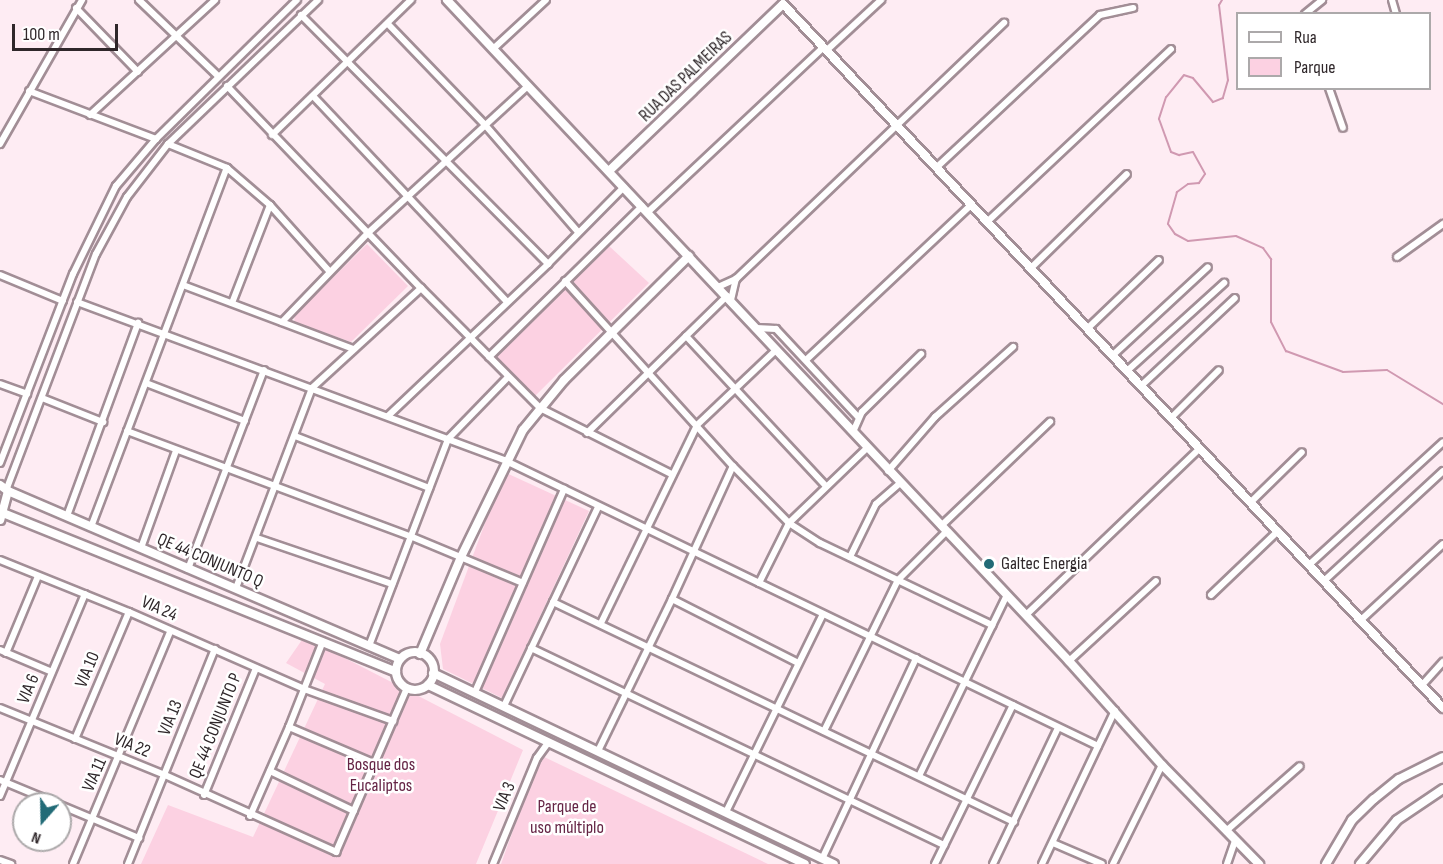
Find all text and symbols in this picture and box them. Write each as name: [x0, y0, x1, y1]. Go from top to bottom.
scale bar: [15, 12, 122, 50]
legend: [1236, 12, 1431, 90]
text: 100 m: [23, 24, 60, 45]
street label: RUA DAS PALMEIRAS: [635, 27, 737, 127]
text: Rua: [1294, 27, 1317, 48]
text: Parque: [1294, 57, 1335, 78]
street label: QE 44 CONJUNTO Q: [154, 529, 266, 593]
place label: Galtec Energia: [1001, 553, 1087, 575]
marker: Galtec Energia: [982, 557, 996, 571]
street label: VIA 24: [138, 592, 180, 626]
street label: VIA 10: [71, 649, 105, 691]
street label: QE 44 CONJUNTO P: [185, 670, 247, 782]
street label: VIA 6: [13, 671, 45, 707]
street label: VIA 13: [154, 697, 188, 739]
street label: VIA 22: [111, 729, 153, 763]
street label: VIA 11: [78, 755, 112, 795]
park label: Bosque dos Eucaliptos: [347, 755, 415, 798]
street label: VIA 3: [489, 779, 521, 815]
north arrow: [12, 792, 72, 852]
park label: Parque de uso múltiplo: [530, 797, 604, 840]
text: N: [29, 827, 44, 848]

